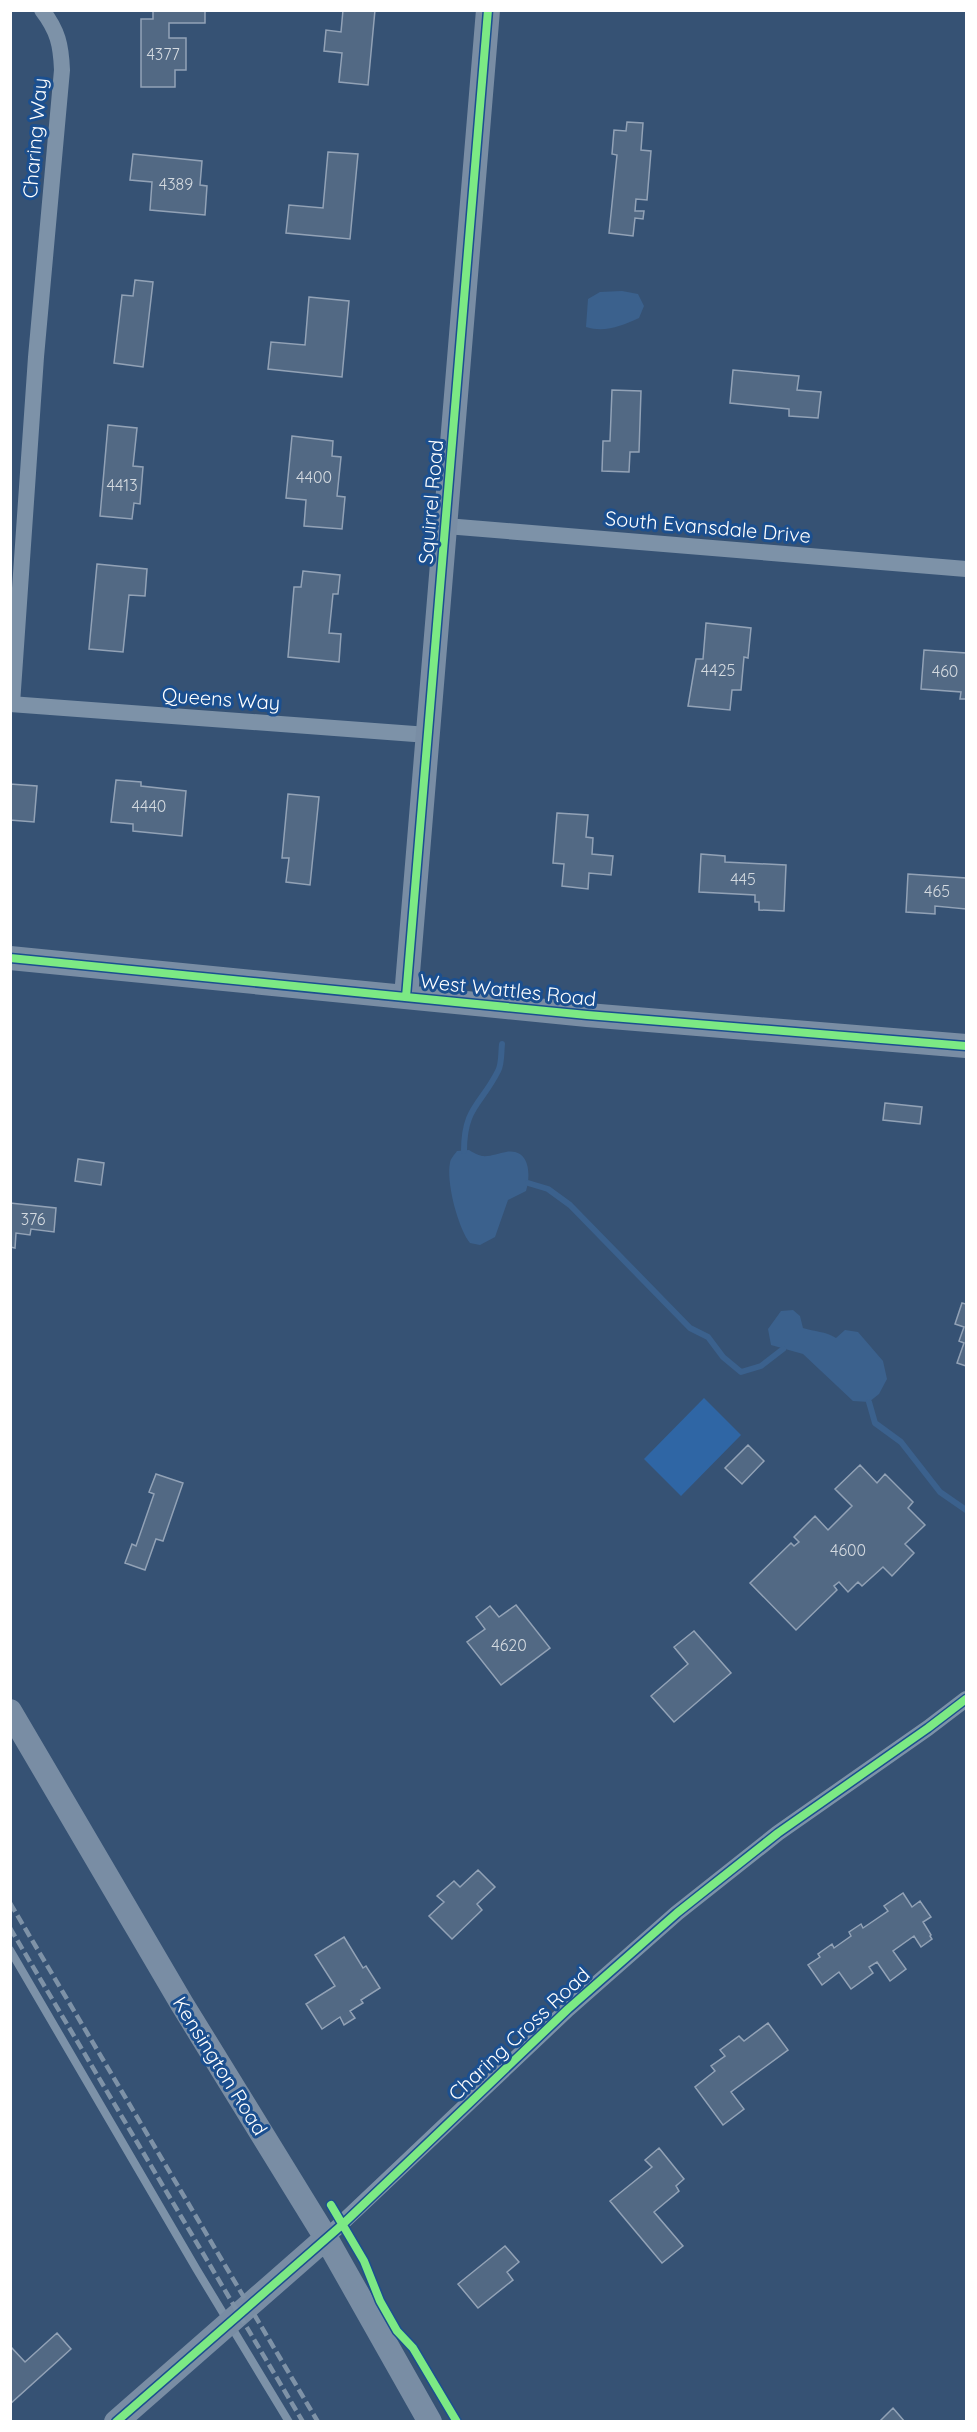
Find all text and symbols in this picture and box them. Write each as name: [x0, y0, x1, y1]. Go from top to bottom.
house number: 4377: [146, 44, 180, 64]
street label: Charing Way: [17, 77, 52, 199]
house number: 4389: [159, 174, 193, 194]
street label: Squirrel Road: [413, 439, 448, 565]
house number: 4400: [296, 467, 332, 487]
house number: 4413: [106, 475, 138, 495]
street label: South Evansdale Drive: [604, 505, 812, 548]
house number: 4425: [701, 660, 735, 680]
house number: 460: [932, 661, 958, 681]
street label: Queens Way: [161, 682, 281, 715]
house number: 4440: [132, 796, 166, 816]
house number: 445: [730, 869, 756, 889]
house number: 465: [924, 881, 950, 901]
street label: West Wattles Road: [419, 968, 597, 1011]
house number: 376: [21, 1209, 46, 1229]
house number: 4600: [830, 1540, 866, 1560]
house number: 4620: [491, 1635, 527, 1655]
street label: Charing Cross Road: [443, 1962, 595, 2106]
street label: Kensington Road: [168, 1992, 273, 2140]

